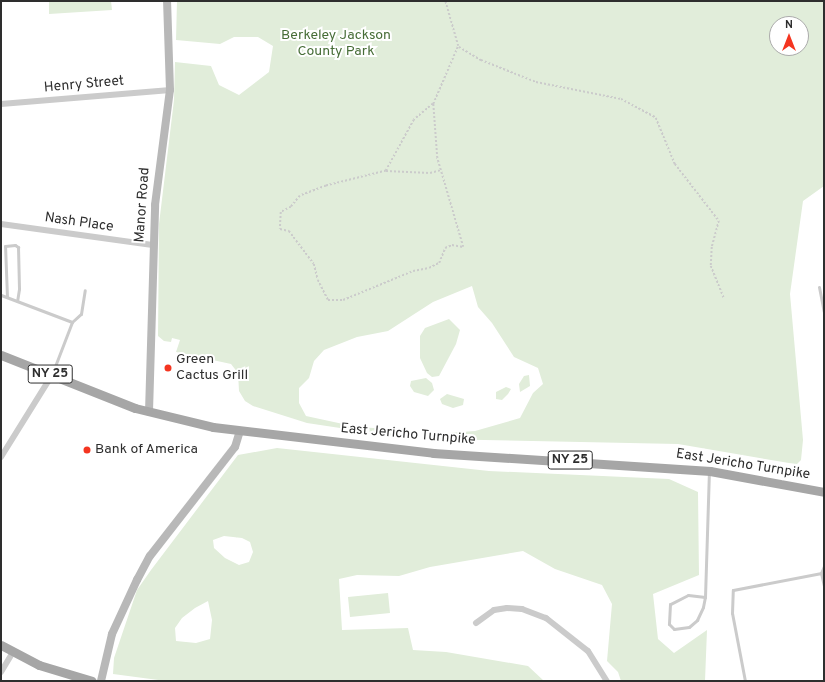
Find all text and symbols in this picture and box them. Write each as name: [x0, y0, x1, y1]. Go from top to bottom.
north arrow: [769, 16, 809, 56]
text: N: [785, 18, 793, 32]
park label: Berkeley Jackson County Park: [281, 28, 391, 60]
street label: Henry Street: [43, 73, 125, 97]
street label: Manor Road: [132, 167, 154, 243]
street label: Nash Place: [44, 210, 114, 236]
place label: Green Cactus Grill: [176, 352, 248, 384]
road number: NY 25: [27, 363, 73, 385]
marker: Green Cactus Grill: [163, 363, 173, 373]
street label: East Jericho Turnpike: [339, 421, 477, 449]
place label: Bank of America: [95, 442, 199, 458]
marker: Bank of America: [82, 445, 92, 455]
street label: East Jericho Turnpike: [674, 446, 812, 484]
road number: NY 25: [547, 449, 593, 471]

